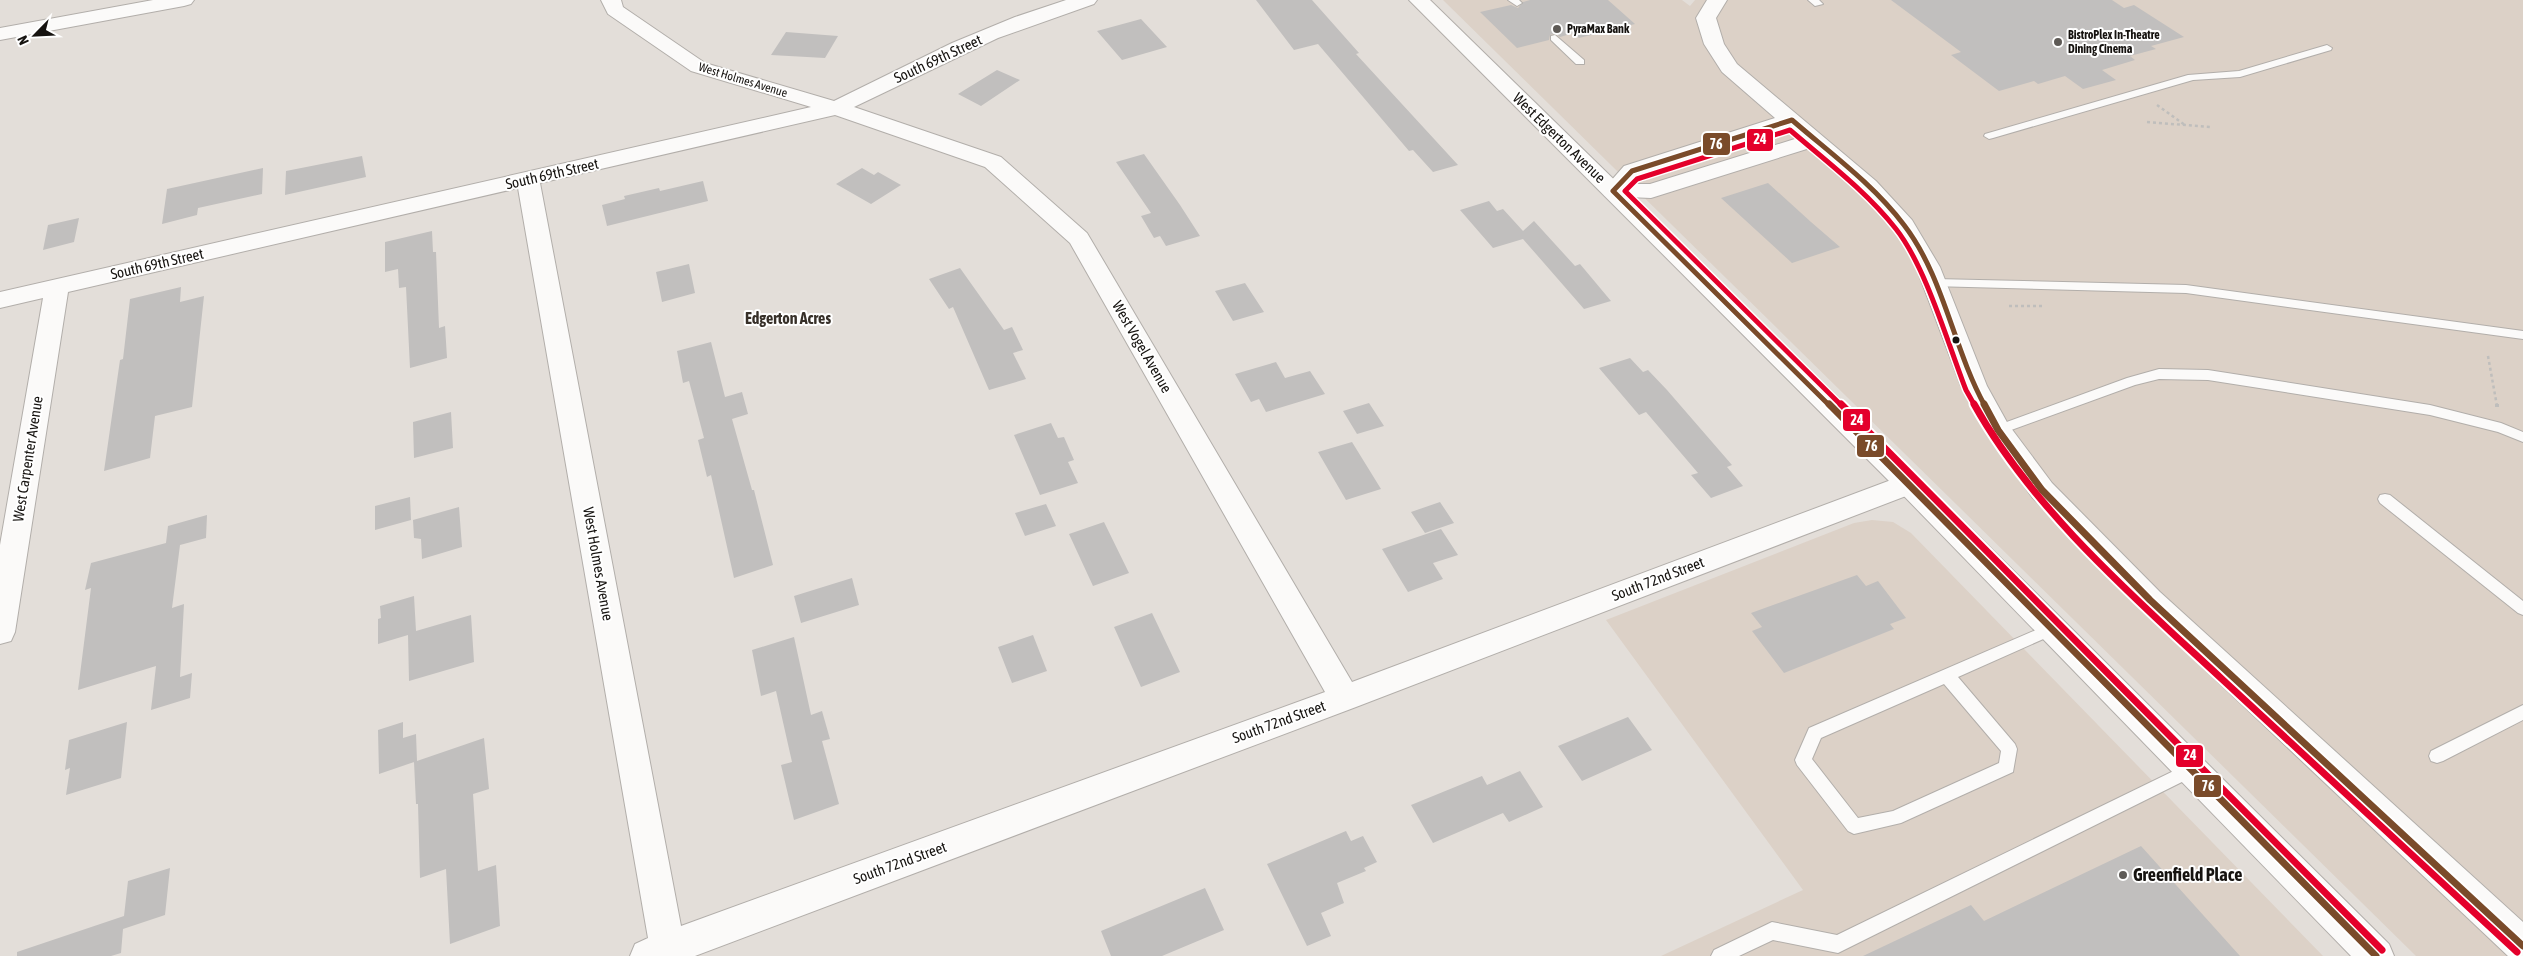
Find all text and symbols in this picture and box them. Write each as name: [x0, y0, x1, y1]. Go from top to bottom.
north arrow: [10, 10, 60, 60]
place label: PyraMax Bank: [1567, 22, 1630, 36]
marker: PyraMax Bank: [1551, 23, 1563, 35]
place label: BistroPlex In-Theatre Dining Cinema: [2068, 28, 2160, 56]
street label: South 69th Street: [891, 31, 984, 86]
text: N: [14, 33, 32, 47]
marker: BistroPlex In-Theatre Dining Cinema: [2052, 36, 2064, 48]
street label: West Holmes Avenue: [697, 60, 789, 100]
street label: West Edgerton Avenue: [1510, 89, 1609, 186]
line badge: 24: [1746, 128, 1774, 152]
text: 24: [1753, 131, 1767, 147]
line badge: 76: [1702, 132, 1731, 156]
text: 76: [1709, 136, 1723, 152]
street label: South 69th Street: [504, 155, 600, 192]
street label: South 69th Street: [109, 245, 205, 282]
street label: West Vogel Avenue: [1109, 298, 1176, 396]
district label: Edgerton Acres: [745, 309, 831, 327]
unlabelled marker: [1951, 335, 1961, 345]
street label: West Carpenter Avenue: [9, 395, 46, 523]
line badge: 24: [1842, 408, 1871, 432]
text: 24: [1850, 412, 1864, 428]
line badge: 76: [1856, 434, 1885, 458]
text: 76: [1864, 438, 1878, 454]
street label: West Holmes Avenue: [580, 506, 617, 622]
street label: South 72nd Street: [1609, 553, 1706, 604]
street label: South 72nd Street: [1230, 697, 1328, 746]
line badge: 24: [2175, 744, 2204, 768]
text: 24: [2183, 747, 2197, 763]
line badge: 76: [2193, 774, 2222, 798]
text: 76: [2201, 778, 2215, 794]
street label: South 72nd Street: [851, 838, 949, 887]
place label: Greenfield Place: [2133, 864, 2243, 885]
marker: Greenfield Place: [2117, 869, 2129, 881]

